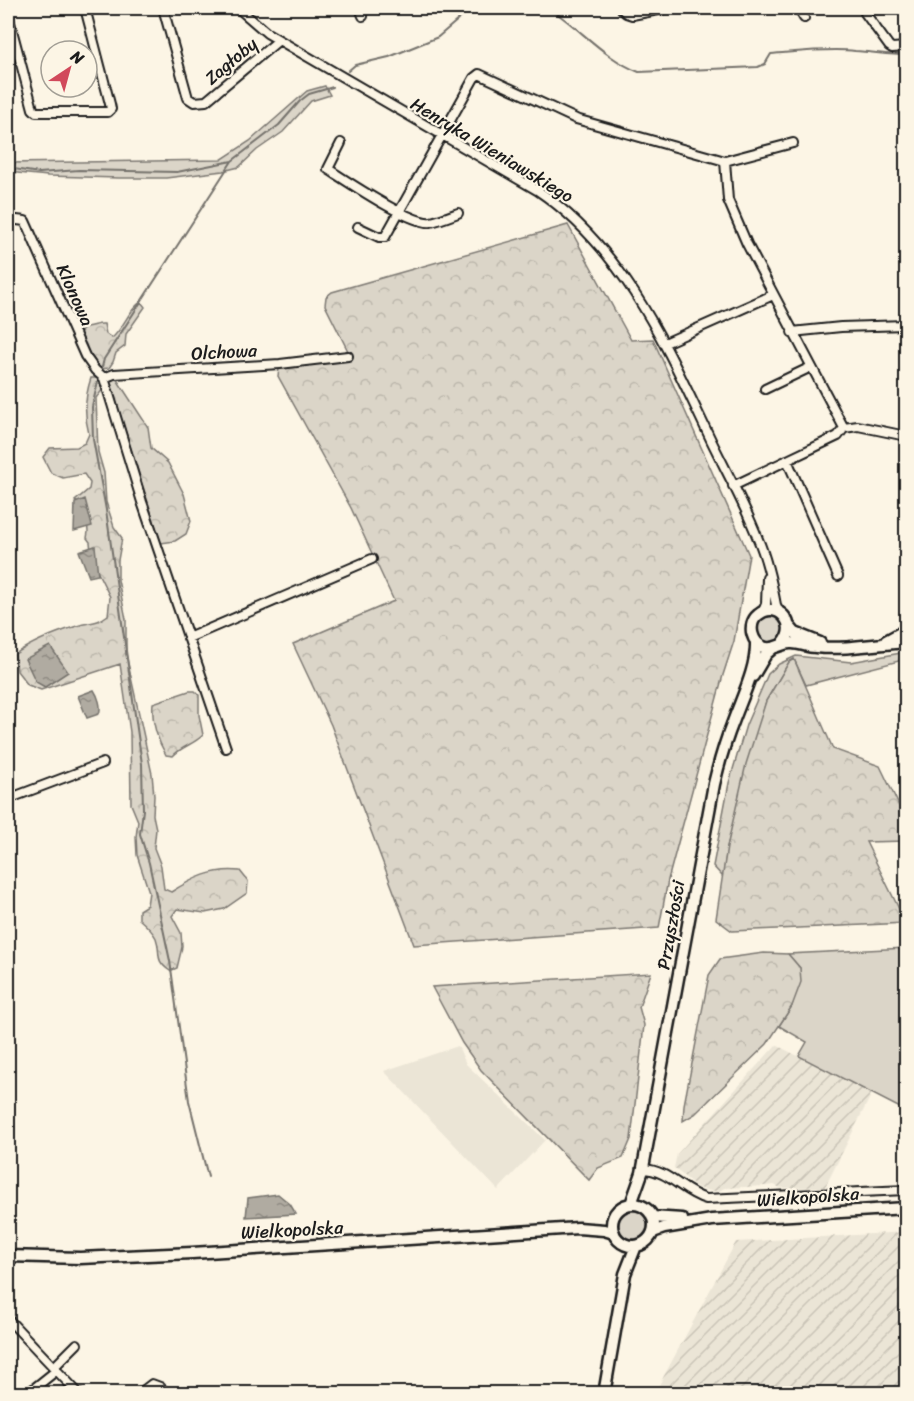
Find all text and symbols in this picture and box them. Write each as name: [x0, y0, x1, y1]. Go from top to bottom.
street label: Zagłoby: [197, 28, 266, 93]
north arrow: [39, 39, 99, 99]
text: N: [64, 42, 91, 73]
street label: Henryka Wieniawskiego: [404, 88, 580, 212]
street label: Klonowa: [47, 259, 103, 331]
street label: Olchowa: [190, 334, 259, 370]
street label: Przyszłości: [647, 877, 695, 972]
street label: Wielkopolska: [756, 1177, 861, 1217]
street label: Wielkopolska: [240, 1211, 345, 1249]

